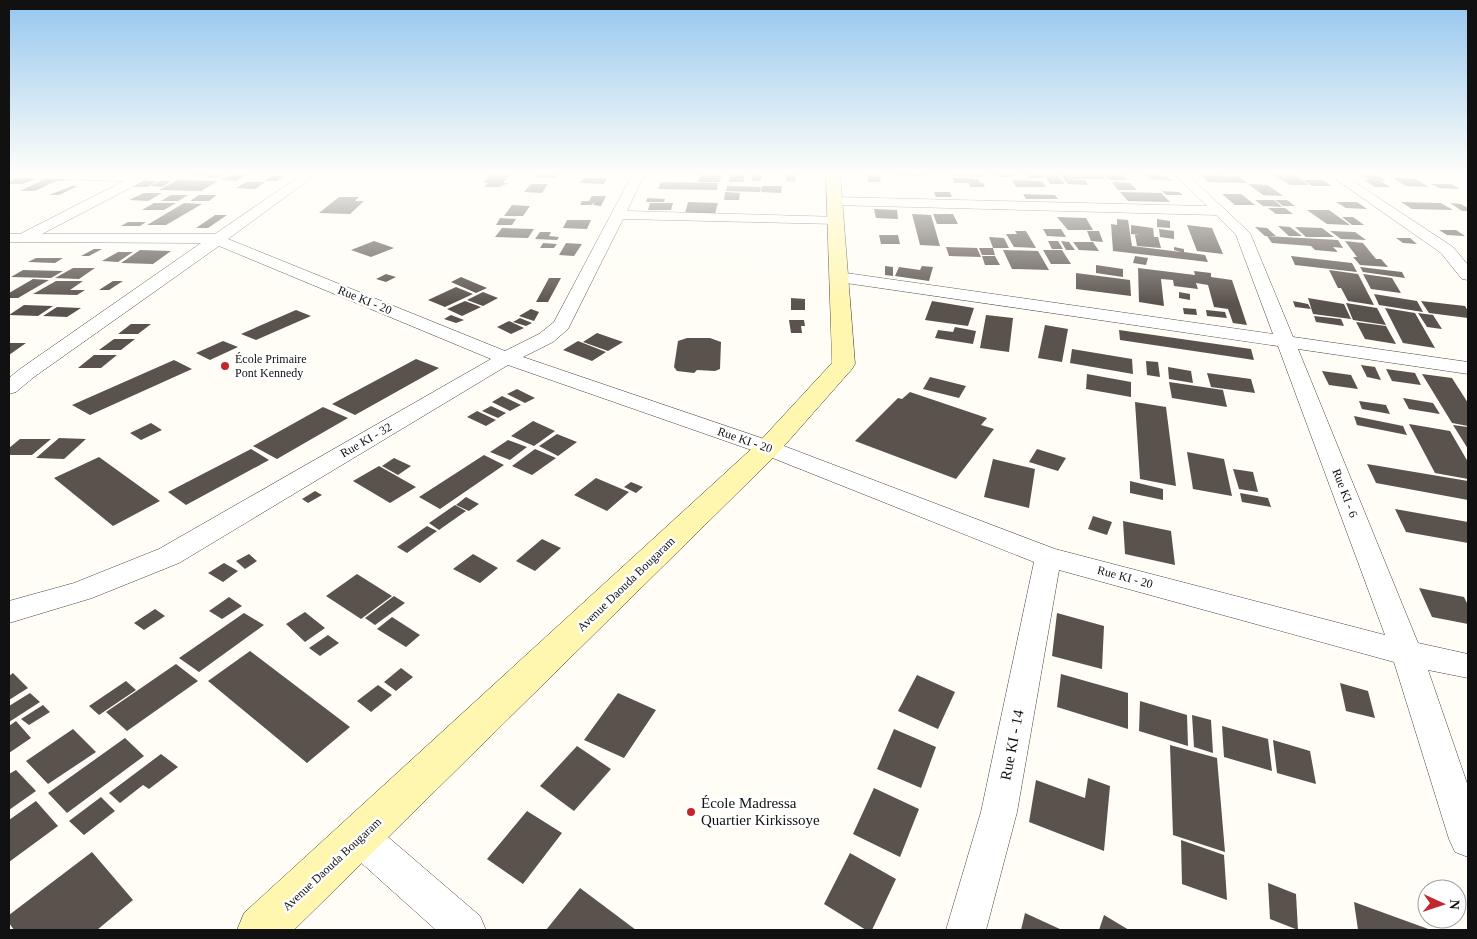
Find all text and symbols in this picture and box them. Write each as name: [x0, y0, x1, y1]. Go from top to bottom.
street label: Rue KI - 20: [336, 283, 394, 317]
place label: École Primaire Pont Kennedy: [235, 352, 307, 380]
marker: École Primaire Pont Kennedy: [219, 360, 231, 372]
street label: Rue KI - 32: [338, 420, 394, 460]
street label: Rue KI - 20: [716, 424, 774, 456]
street label: Rue KI - 6: [1329, 467, 1361, 519]
street label: Avenue Daouda Bougaram: [574, 533, 678, 634]
street label: Rue KI - 20: [1096, 563, 1154, 591]
street label: Rue KI - 14: [997, 708, 1027, 781]
place label: École Madressa Quartier Kirkissoye: [701, 795, 820, 828]
marker: École Madressa Quartier Kirkissoye: [685, 806, 697, 818]
street label: Avenue Daouda Bougaram: [280, 814, 385, 913]
north arrow: [1417, 879, 1467, 929]
text: N: [1447, 899, 1462, 910]

